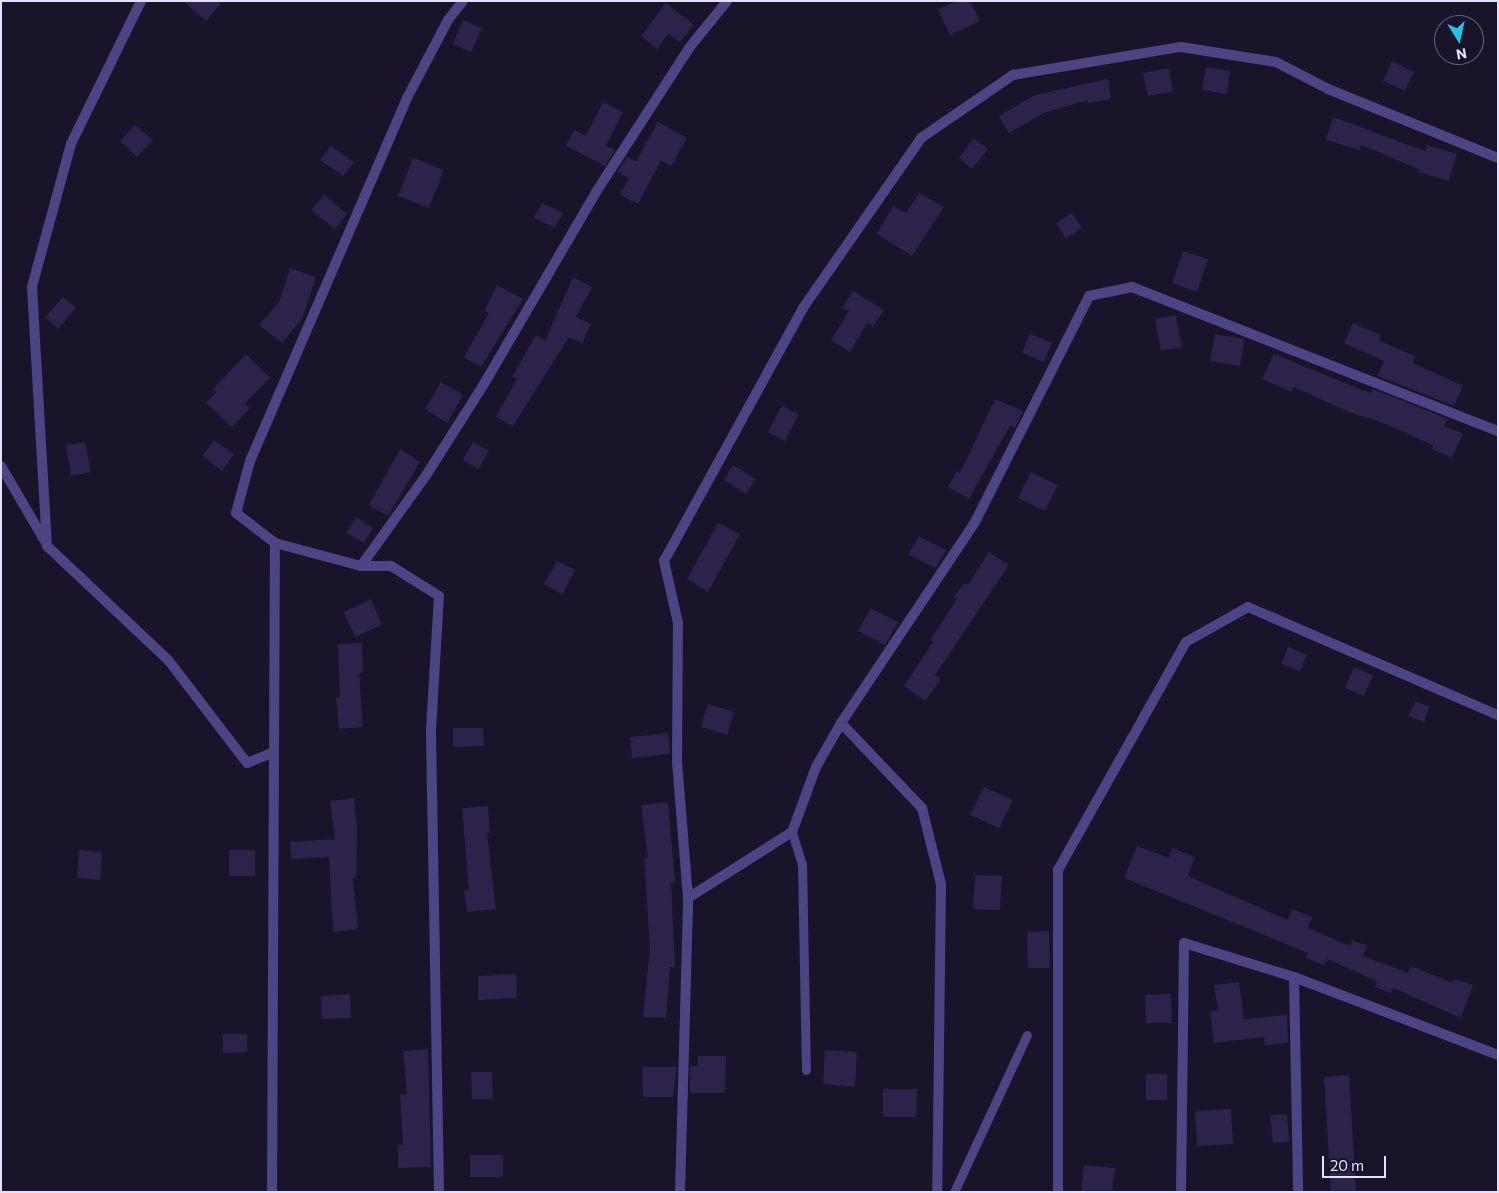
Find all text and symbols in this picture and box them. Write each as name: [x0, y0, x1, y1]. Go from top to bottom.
north arrow: [1434, 15, 1484, 65]
text: N: [1455, 45, 1468, 64]
scale bar: [1324, 1146, 1388, 1178]
text: 20 m: [1330, 1156, 1364, 1174]

